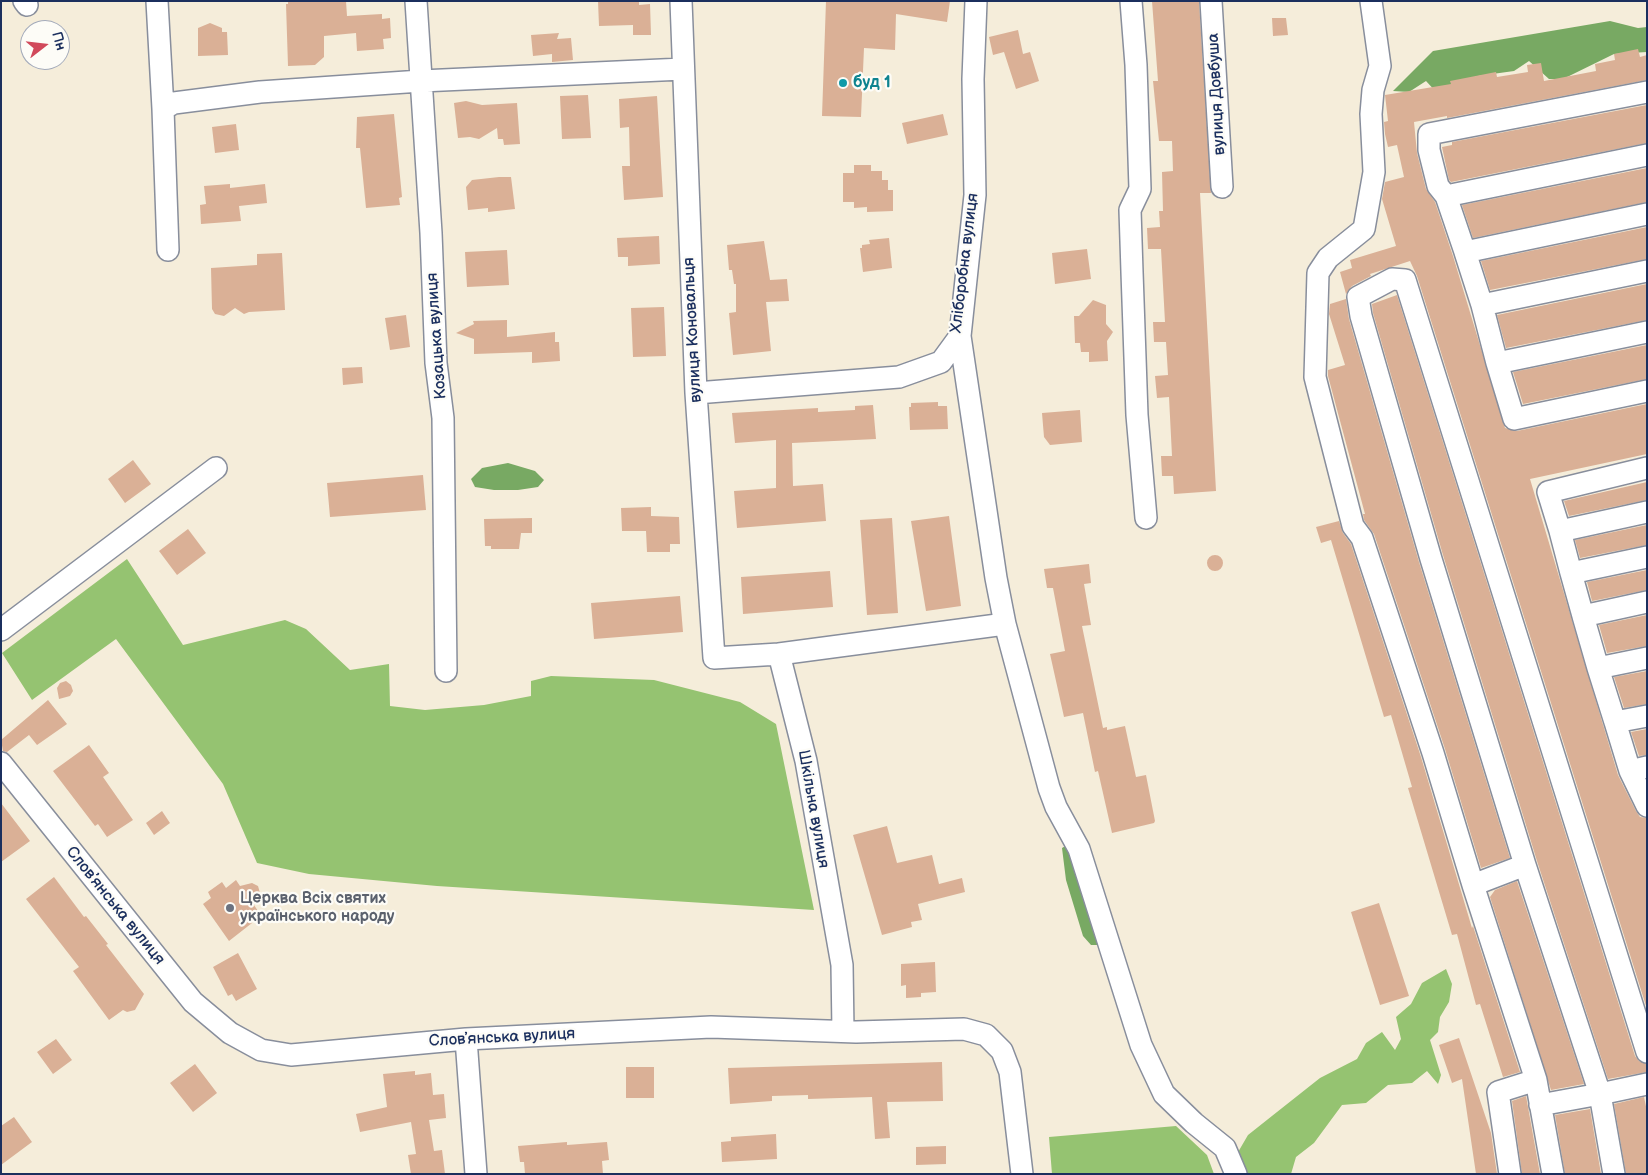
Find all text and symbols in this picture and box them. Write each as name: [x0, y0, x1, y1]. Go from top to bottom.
north arrow: [20, 20, 70, 70]
text: Пн: [48, 30, 70, 52]
street label: вулиця Довбуша: [1204, 32, 1230, 156]
place label: буд 1: [853, 73, 891, 93]
marker: буд 1: [837, 77, 849, 89]
street label: Хліборобна вулиця: [947, 192, 983, 334]
street label: вулиця Коновальця: [680, 257, 706, 403]
street label: Козацька вулиця: [423, 272, 451, 400]
street label: Шкільна вулиця: [793, 748, 833, 870]
street label: Словʼянська вулиця: [61, 843, 169, 969]
place label: Церква Всіх святих українського народу: [240, 889, 395, 927]
marker: Церква Всіх святих українського народу: [224, 902, 236, 914]
street label: Словʼянська вулиця: [428, 1025, 576, 1051]

